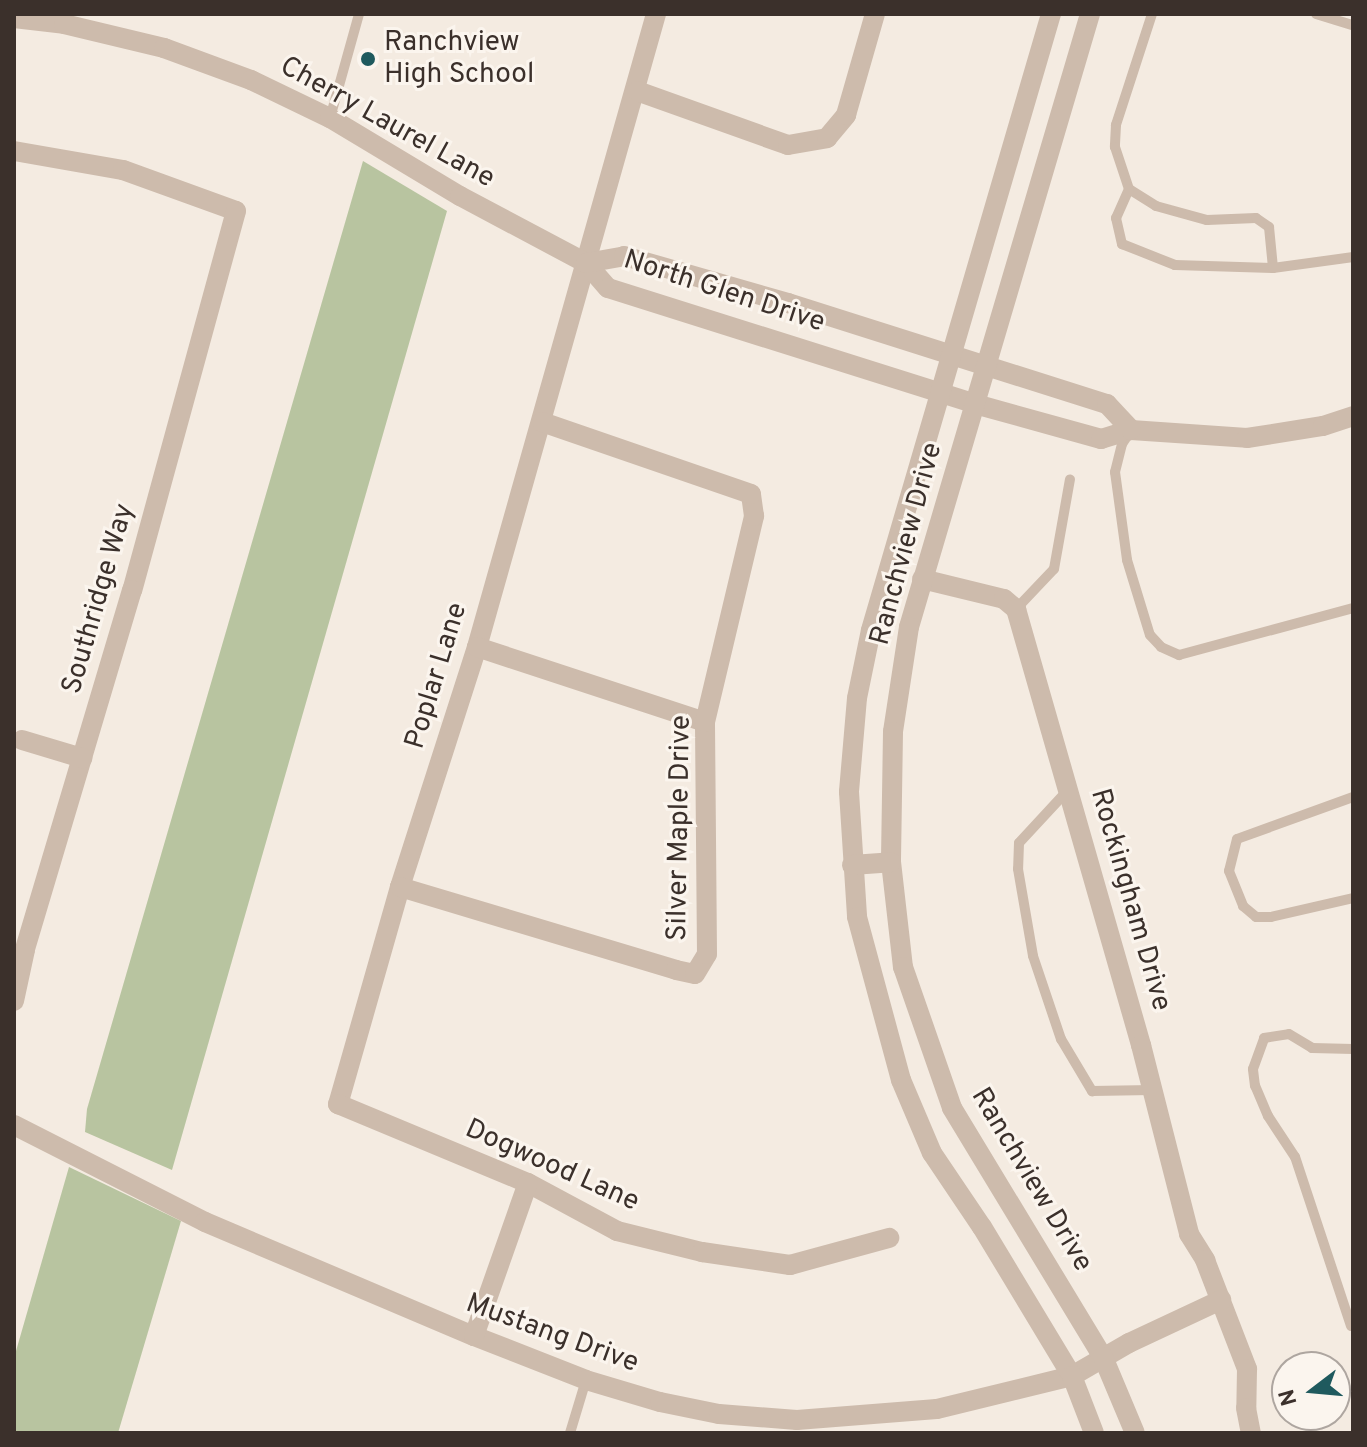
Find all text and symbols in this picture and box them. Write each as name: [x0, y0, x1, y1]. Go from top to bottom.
place label: Ranchview High School: [384, 26, 534, 92]
street label: Cherry Laurel Lane: [274, 50, 500, 196]
marker: Ranchview High School: [359, 50, 377, 68]
street label: North Glen Drive: [619, 244, 829, 340]
street label: Ranchview Drive: [864, 439, 950, 649]
street label: Southridge Way: [56, 500, 142, 698]
street label: Poplar Lane: [399, 599, 475, 753]
street label: Silver Maple Drive: [661, 715, 699, 941]
street label: Rockingham Drive: [1082, 785, 1178, 1015]
street label: Ranchview Drive: [963, 1082, 1099, 1278]
street label: Dogwood Lane: [460, 1113, 644, 1219]
street label: Mustang Drive: [461, 1287, 643, 1381]
north arrow: [1271, 1351, 1351, 1431]
text: N: [1274, 1386, 1305, 1409]

